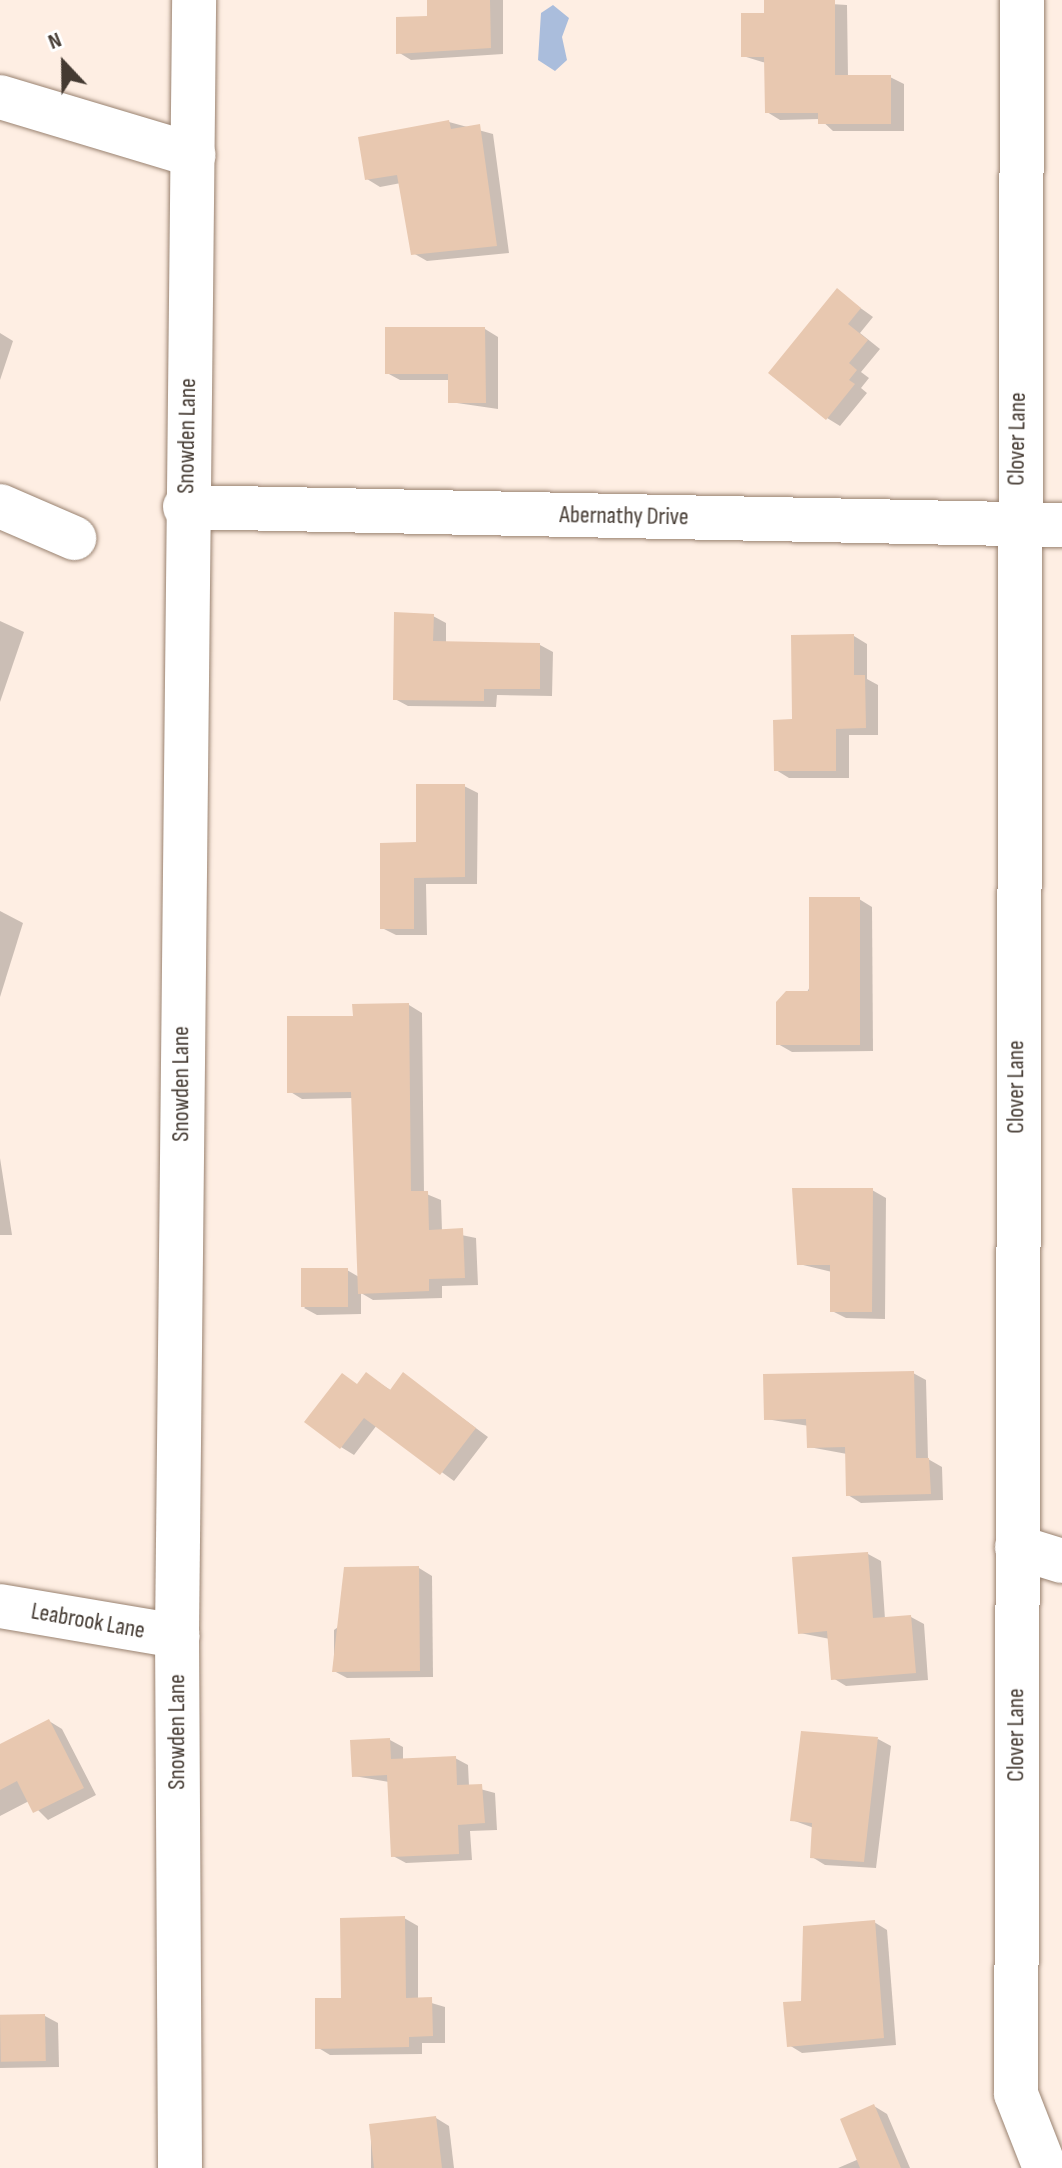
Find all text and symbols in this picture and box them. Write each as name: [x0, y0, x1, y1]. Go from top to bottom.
north arrow: [24, 24, 104, 104]
text: N: [44, 27, 65, 56]
street label: Snowden Lane: [172, 378, 202, 494]
street label: Clover Lane: [1002, 392, 1032, 486]
street label: Abernathy Drive: [559, 500, 689, 532]
street label: Snowden Lane: [167, 1026, 195, 1142]
street label: Clover Lane: [1002, 1040, 1030, 1134]
street label: Leabrook Lane: [29, 1597, 147, 1645]
street label: Snowden Lane: [163, 1674, 191, 1790]
street label: Clover Lane: [1002, 1688, 1030, 1782]

